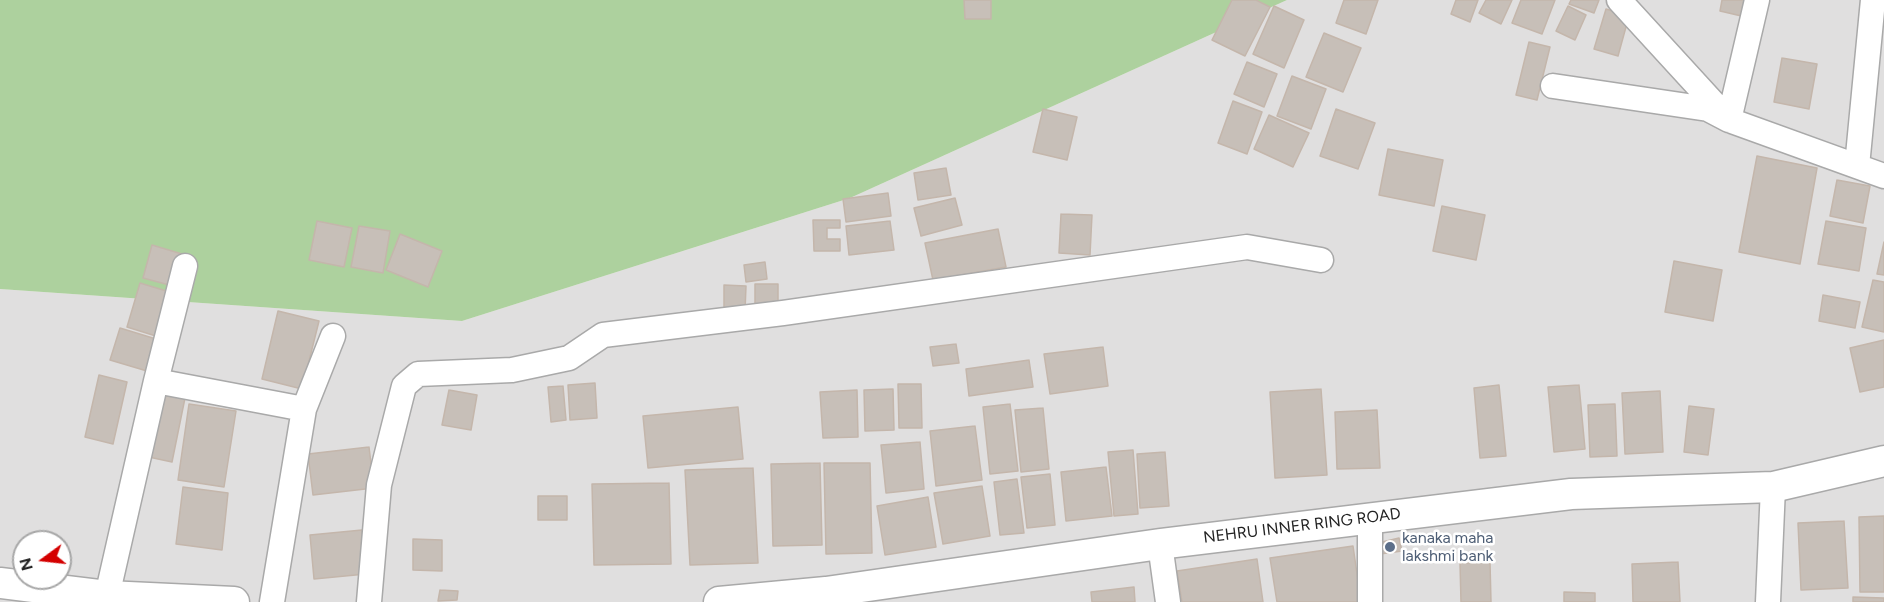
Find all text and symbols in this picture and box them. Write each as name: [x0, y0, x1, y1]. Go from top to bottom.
street label: NEHRU INNER RING ROAD: [1202, 504, 1402, 548]
place label: kanaka maha lakshmi bank: [1402, 528, 1493, 566]
north arrow: [12, 530, 72, 590]
marker: kanaka maha lakshmi bank: [1383, 540, 1397, 554]
text: N: [15, 556, 37, 573]

